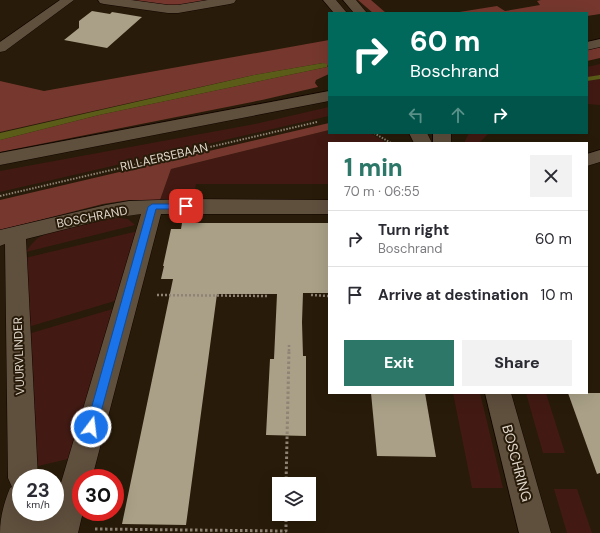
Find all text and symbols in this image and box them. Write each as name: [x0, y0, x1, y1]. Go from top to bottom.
text: 60 m: [410, 23, 480, 60]
icon: right: [344, 28, 396, 80]
text: Boschrand: [410, 59, 499, 83]
icon: left: [405, 104, 427, 126]
icon: ahead: [447, 104, 469, 126]
icon: right: [489, 104, 511, 126]
street label: RILLAERSEBAAN: [119, 139, 209, 175]
text: 1 min: [344, 152, 403, 183]
button: close: [530, 155, 572, 197]
text: 70 m · 06:55: [344, 183, 420, 200]
pin: [169, 189, 203, 223]
icon: arrive: [175, 195, 197, 217]
street label: BOSCHRAND: [55, 202, 129, 232]
text: Turn right: [378, 220, 449, 240]
icon: right: [344, 228, 366, 250]
text: 60 m: [535, 229, 572, 249]
text: Boschrand: [378, 240, 442, 257]
icon: arrive: [344, 284, 366, 306]
text: Arrive at destination: [378, 285, 529, 305]
text: 10 m: [541, 285, 573, 305]
street label: VUURVLINDER: [10, 317, 28, 395]
button: Exit: [344, 340, 454, 386]
button: Share: [462, 340, 572, 386]
position arrow: [70, 406, 112, 448]
street label: BOSCHRING: [498, 423, 536, 503]
speed limit sign: 30: [72, 469, 124, 521]
text: 23: [26, 477, 50, 503]
map controls: [272, 477, 316, 521]
button: layers: [272, 477, 316, 521]
text: km/h: [26, 498, 50, 511]

